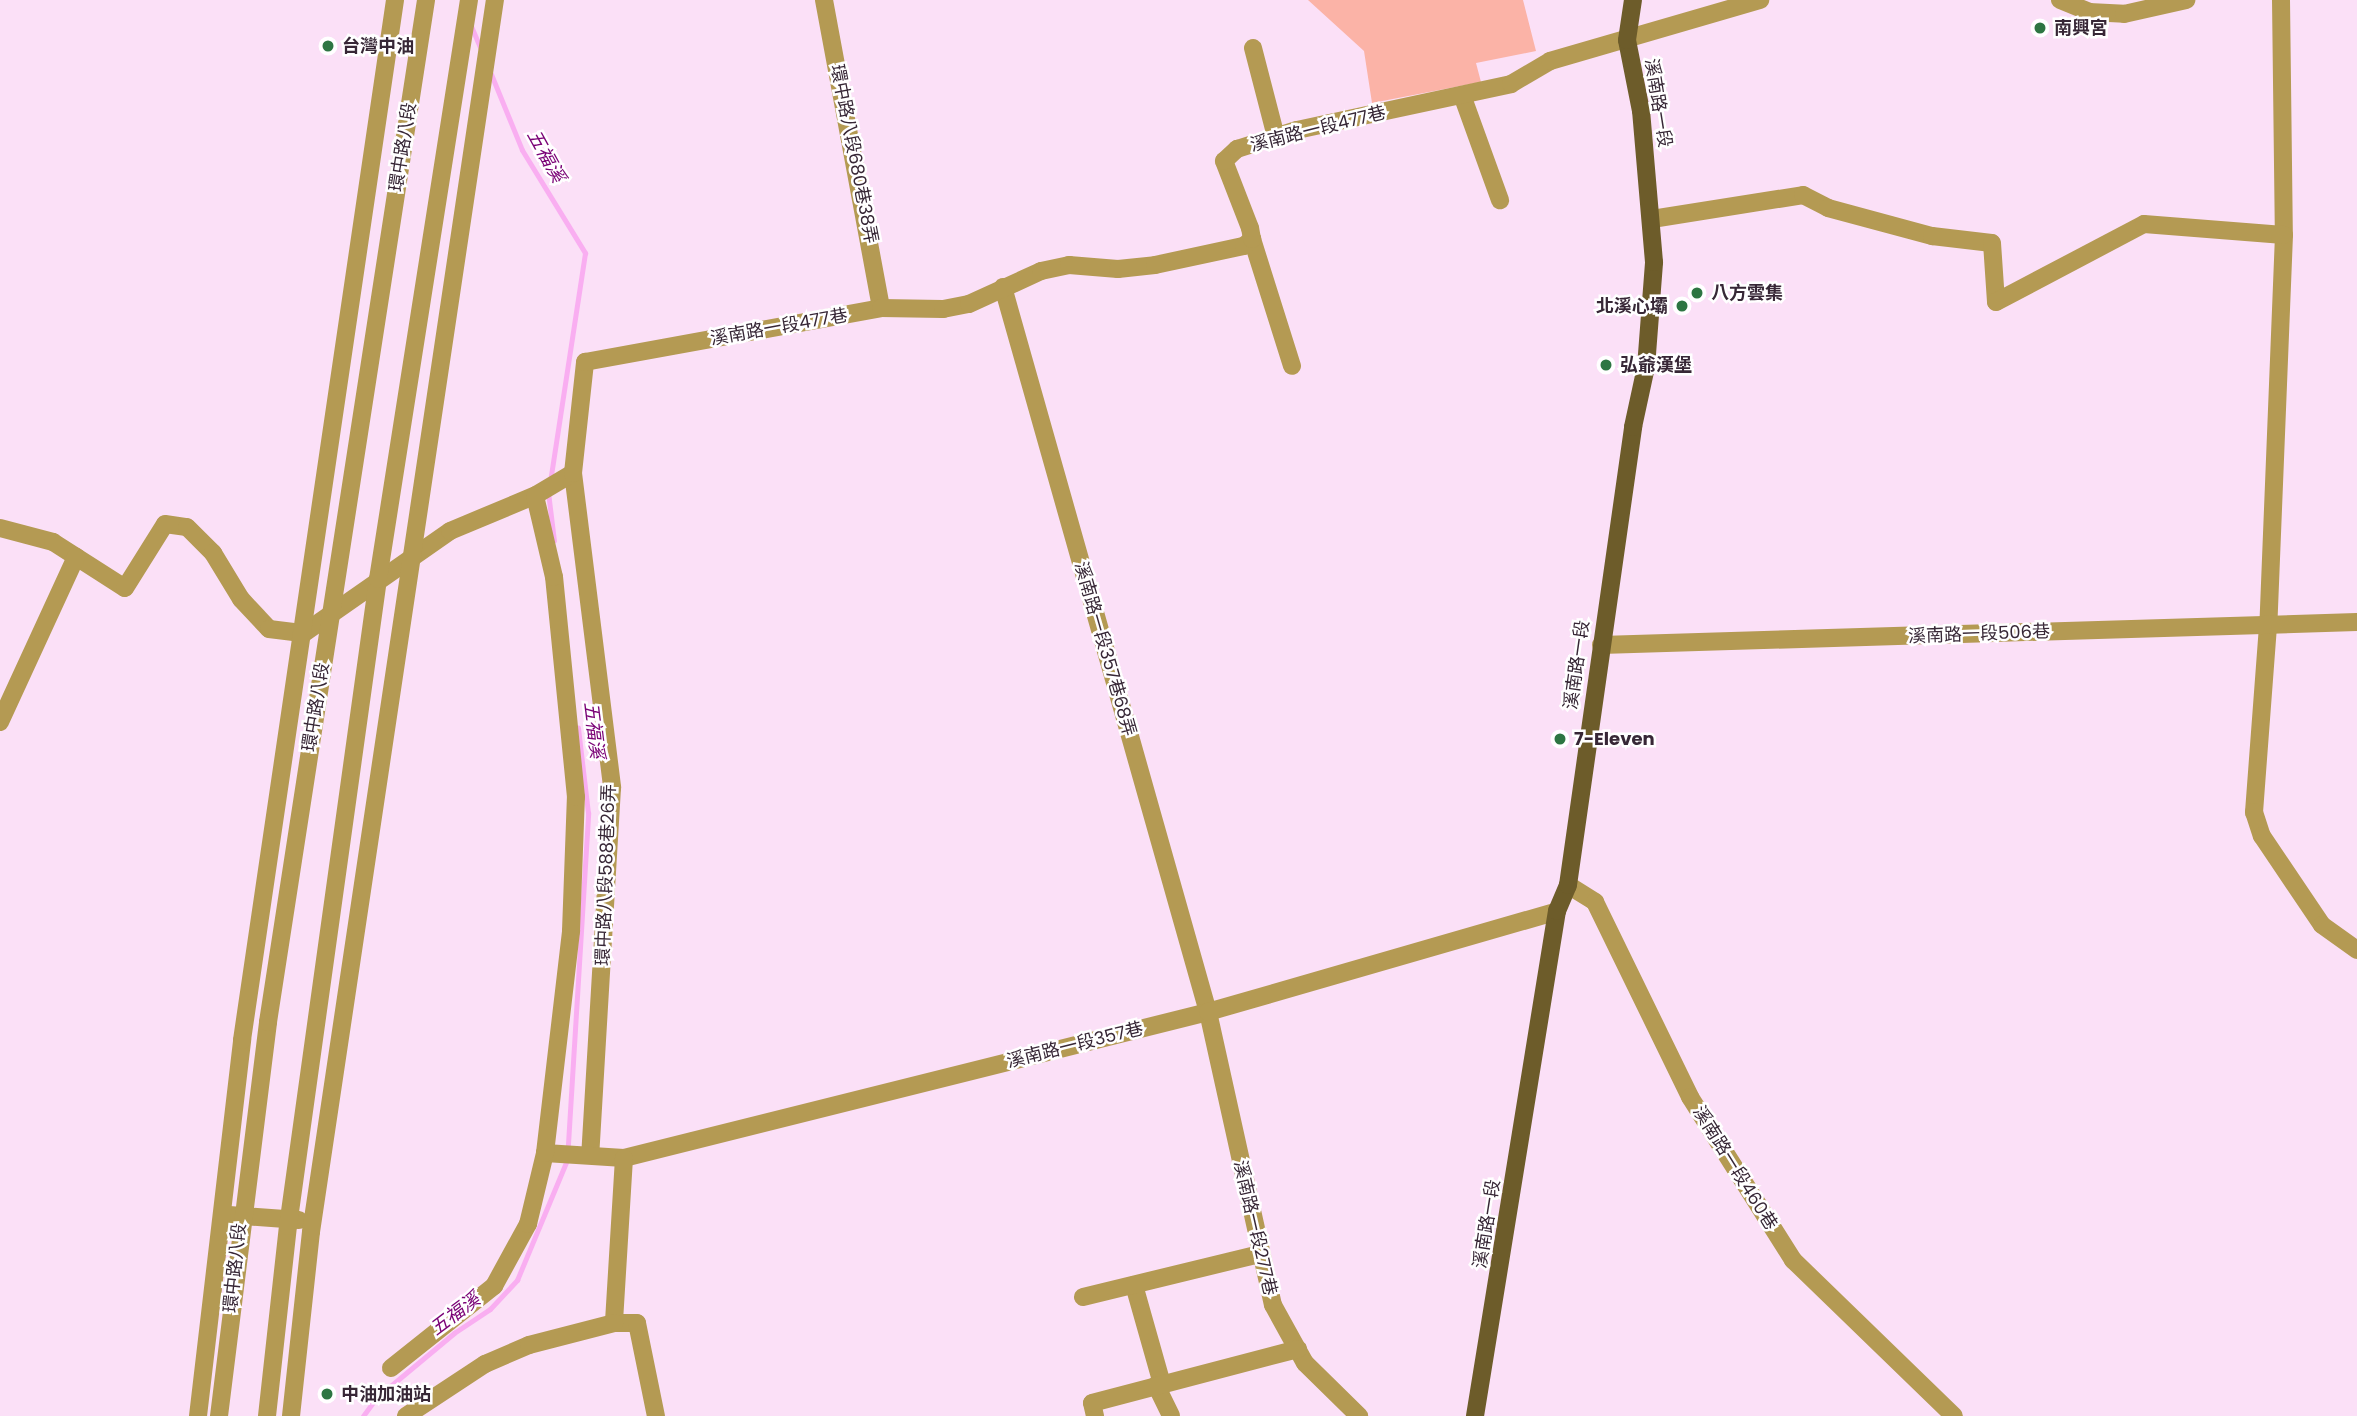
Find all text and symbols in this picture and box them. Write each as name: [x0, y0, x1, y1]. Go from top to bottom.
place label: 南興宮: [2054, 17, 2108, 39]
marker: 南興宮: [2032, 20, 2048, 36]
place label: 台灣中油: [342, 35, 414, 57]
marker: 台灣中油: [320, 38, 336, 54]
street label: 溪南路一段: [1640, 57, 1676, 149]
street label: 環中路八段680巷38弄: [826, 63, 882, 245]
street label: 環中路八段: [385, 101, 421, 193]
street label: 溪南路一段477巷: [1248, 102, 1388, 156]
water label: 五福溪: [522, 126, 570, 186]
place label: 八方雲集: [1711, 282, 1783, 304]
marker: 八方雲集: [1689, 285, 1705, 301]
place label: 北溪心壩: [1596, 295, 1668, 317]
marker: 北溪心壩: [1674, 298, 1690, 314]
street label: 溪南路一段477巷: [709, 304, 849, 350]
place label: 弘爺漢堡: [1620, 354, 1692, 376]
marker: 弘爺漢堡: [1598, 357, 1614, 373]
street label: 溪南路一段357巷68弄: [1070, 559, 1140, 739]
street label: 溪南路一段: [1560, 619, 1594, 711]
street label: 溪南路一段506巷: [1908, 621, 2050, 647]
street label: 環中路八段: [298, 661, 334, 753]
water label: 五福溪: [579, 700, 609, 760]
place label: 7-Eleven: [1574, 728, 1655, 750]
marker: 7-Eleven: [1552, 731, 1568, 747]
street label: 環中路八段588巷26弄: [592, 784, 620, 966]
street label: 溪南路一段357巷: [1005, 1018, 1145, 1072]
street label: 溪南路一段460巷: [1688, 1102, 1782, 1234]
street label: 溪南路一段277巷: [1229, 1158, 1281, 1298]
street label: 溪南路一段: [1469, 1178, 1505, 1270]
street label: 環中路八段: [220, 1222, 250, 1314]
water label: 五福溪: [425, 1288, 485, 1340]
place label: 中油加油站: [341, 1383, 431, 1405]
marker: 中油加油站: [319, 1386, 335, 1402]

